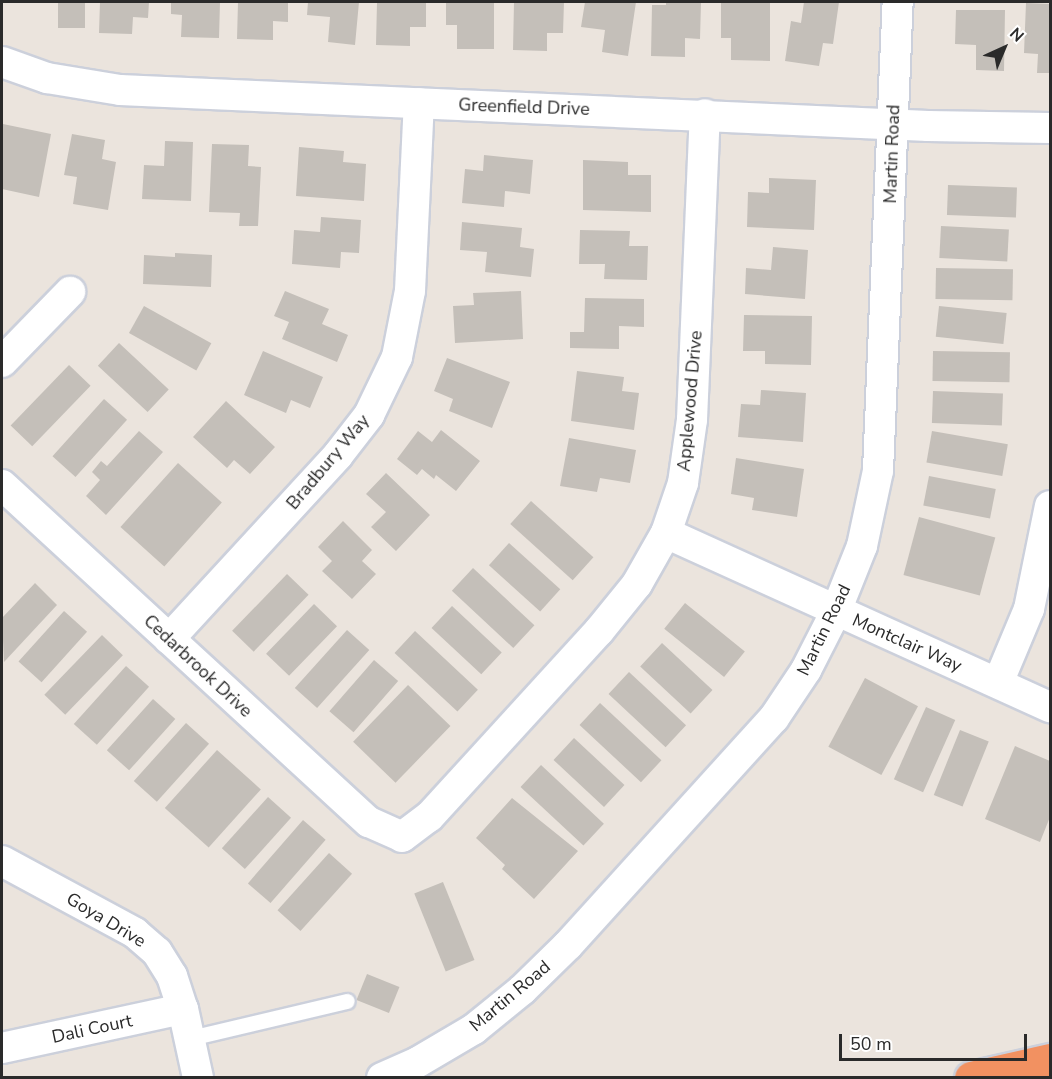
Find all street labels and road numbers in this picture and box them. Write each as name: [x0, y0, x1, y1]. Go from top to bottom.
street label: Greenfield Drive: [458, 94, 590, 120]
street label: Martin Road: [879, 104, 905, 204]
street label: Applewood Drive: [673, 330, 707, 472]
street label: Bradbury Way: [282, 410, 374, 514]
street label: Martin Road: [793, 581, 855, 679]
street label: Montclair Way: [849, 609, 965, 677]
street label: Cedarbrook Drive: [139, 610, 257, 722]
street label: Goya Drive: [62, 888, 150, 952]
street label: Martin Road: [465, 956, 555, 1036]
street label: Dali Court: [50, 1010, 134, 1048]

